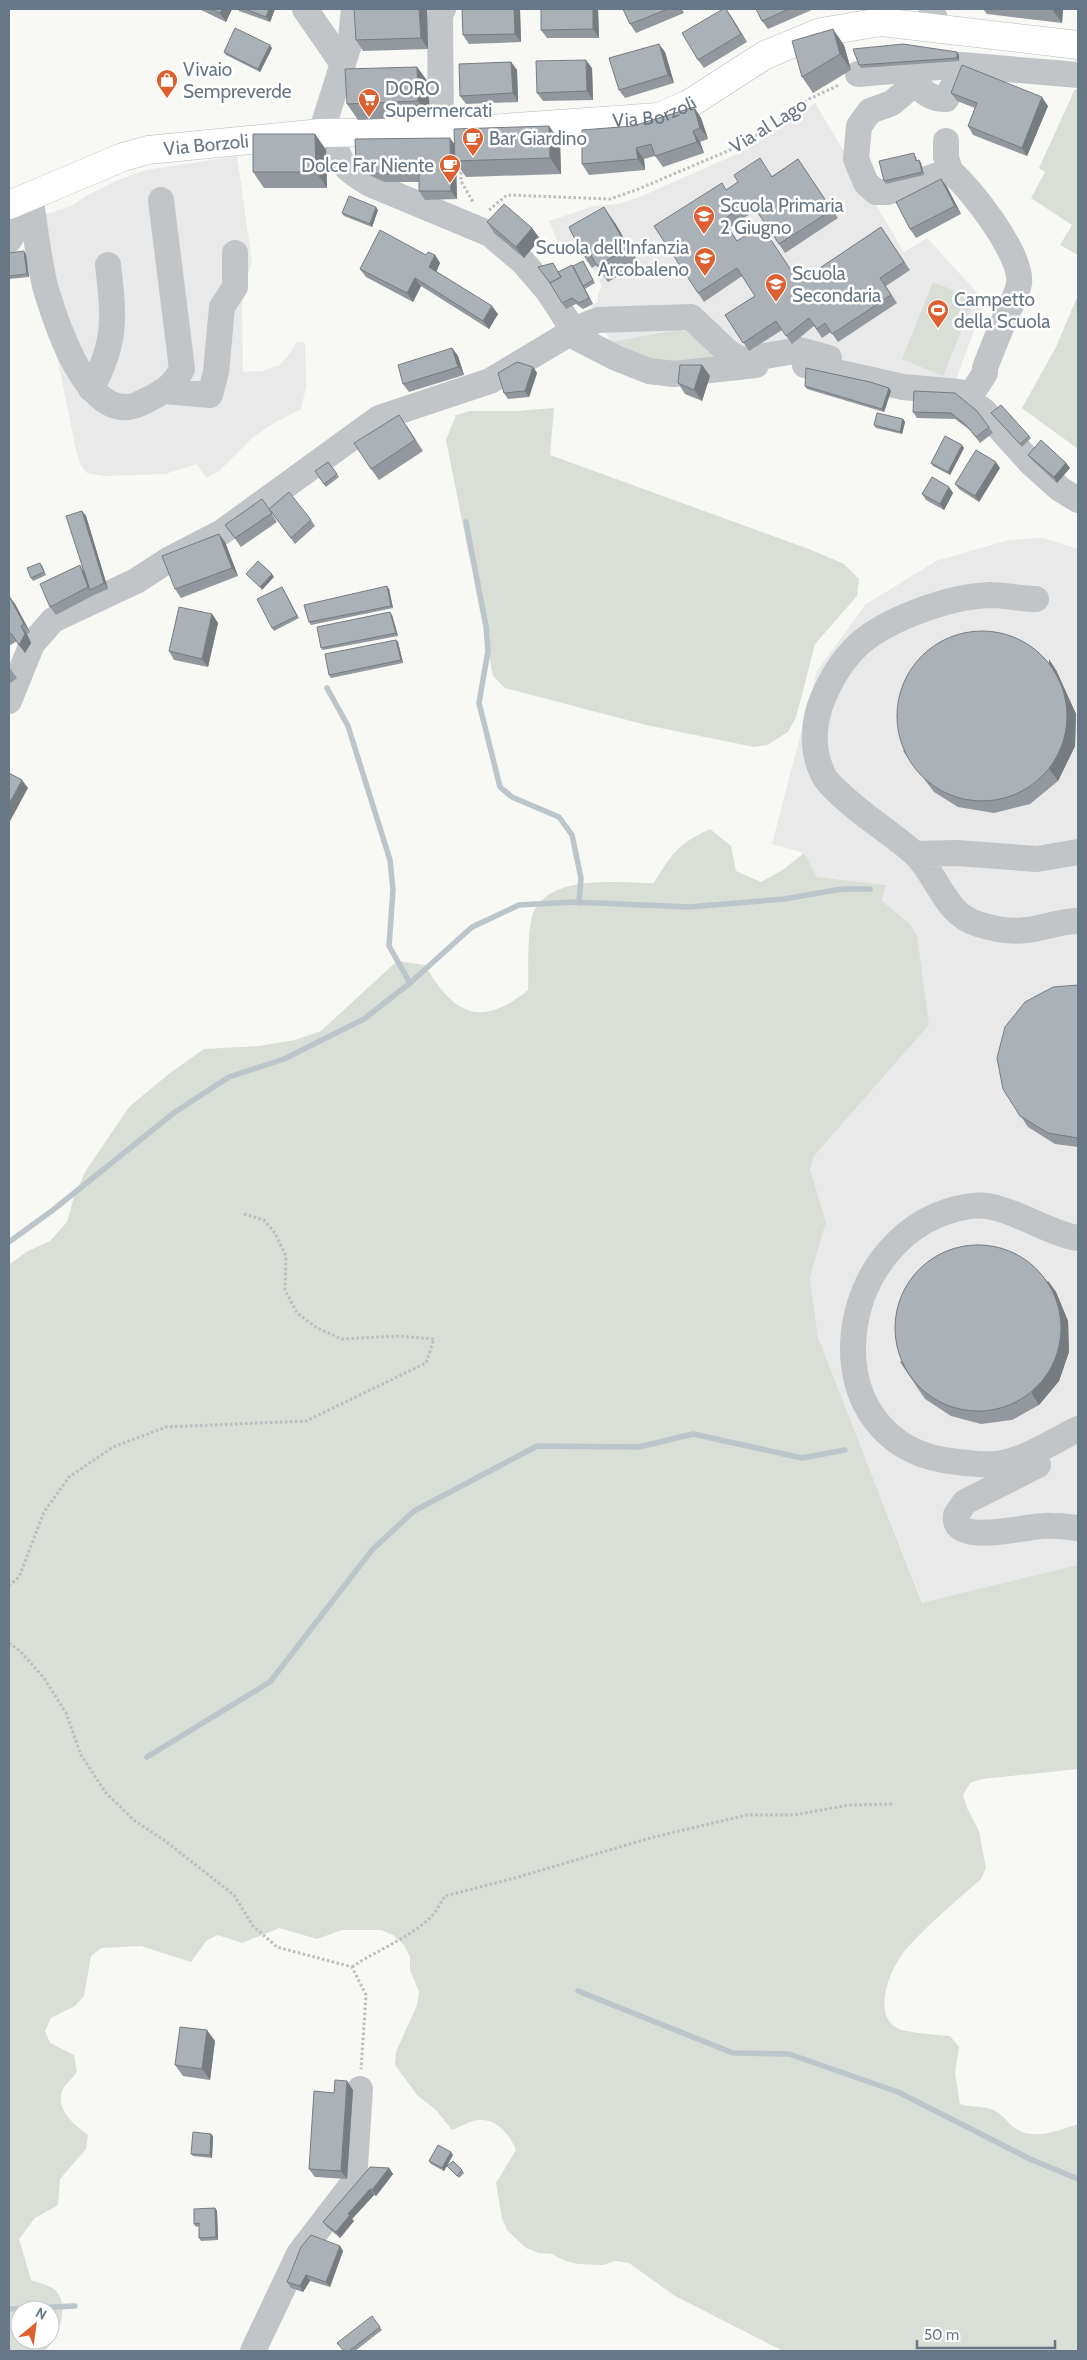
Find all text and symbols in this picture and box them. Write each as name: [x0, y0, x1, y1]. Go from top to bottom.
place label: Vivaio Sempreverde: [183, 58, 292, 103]
shop icon: Vivaio Sempreverde: [155, 68, 179, 99]
place label: DORO Supermercati: [385, 77, 492, 122]
supermarket icon: DORO Supermercati: [357, 87, 381, 118]
street label: Via Borzoli: [612, 91, 701, 132]
street label: Via al Lago: [726, 93, 811, 158]
cafe icon: Bar Giardino: [461, 126, 485, 157]
place label: Bar Giardino: [489, 127, 587, 150]
street label: Via Borzoli: [162, 129, 250, 160]
cafe icon: Dolce Far Niente: [438, 153, 462, 184]
place label: Dolce Far Niente: [301, 154, 434, 177]
place label: Scuola Primaria 2 Giugno: [720, 194, 844, 239]
school or university icon: Scuola Primaria 2 Giugno: [692, 204, 716, 235]
place label: Scuola dell'Infanzia Arcobaleno: [535, 236, 689, 281]
school or university icon: Scuola dell'Infanzia Arcobaleno: [693, 246, 717, 277]
place label: Scuola Secondaria: [792, 262, 881, 307]
school or university icon: Scuola Secondaria: [764, 272, 788, 303]
place label: Campetto della Scuola: [954, 288, 1050, 333]
sports icon: Campetto della Scuola: [926, 298, 950, 329]
north arrow: [10, 2300, 60, 2350]
text: N: [33, 2303, 50, 2324]
scale bar: [917, 2318, 1054, 2350]
text: 50 m: [924, 2326, 959, 2344]

